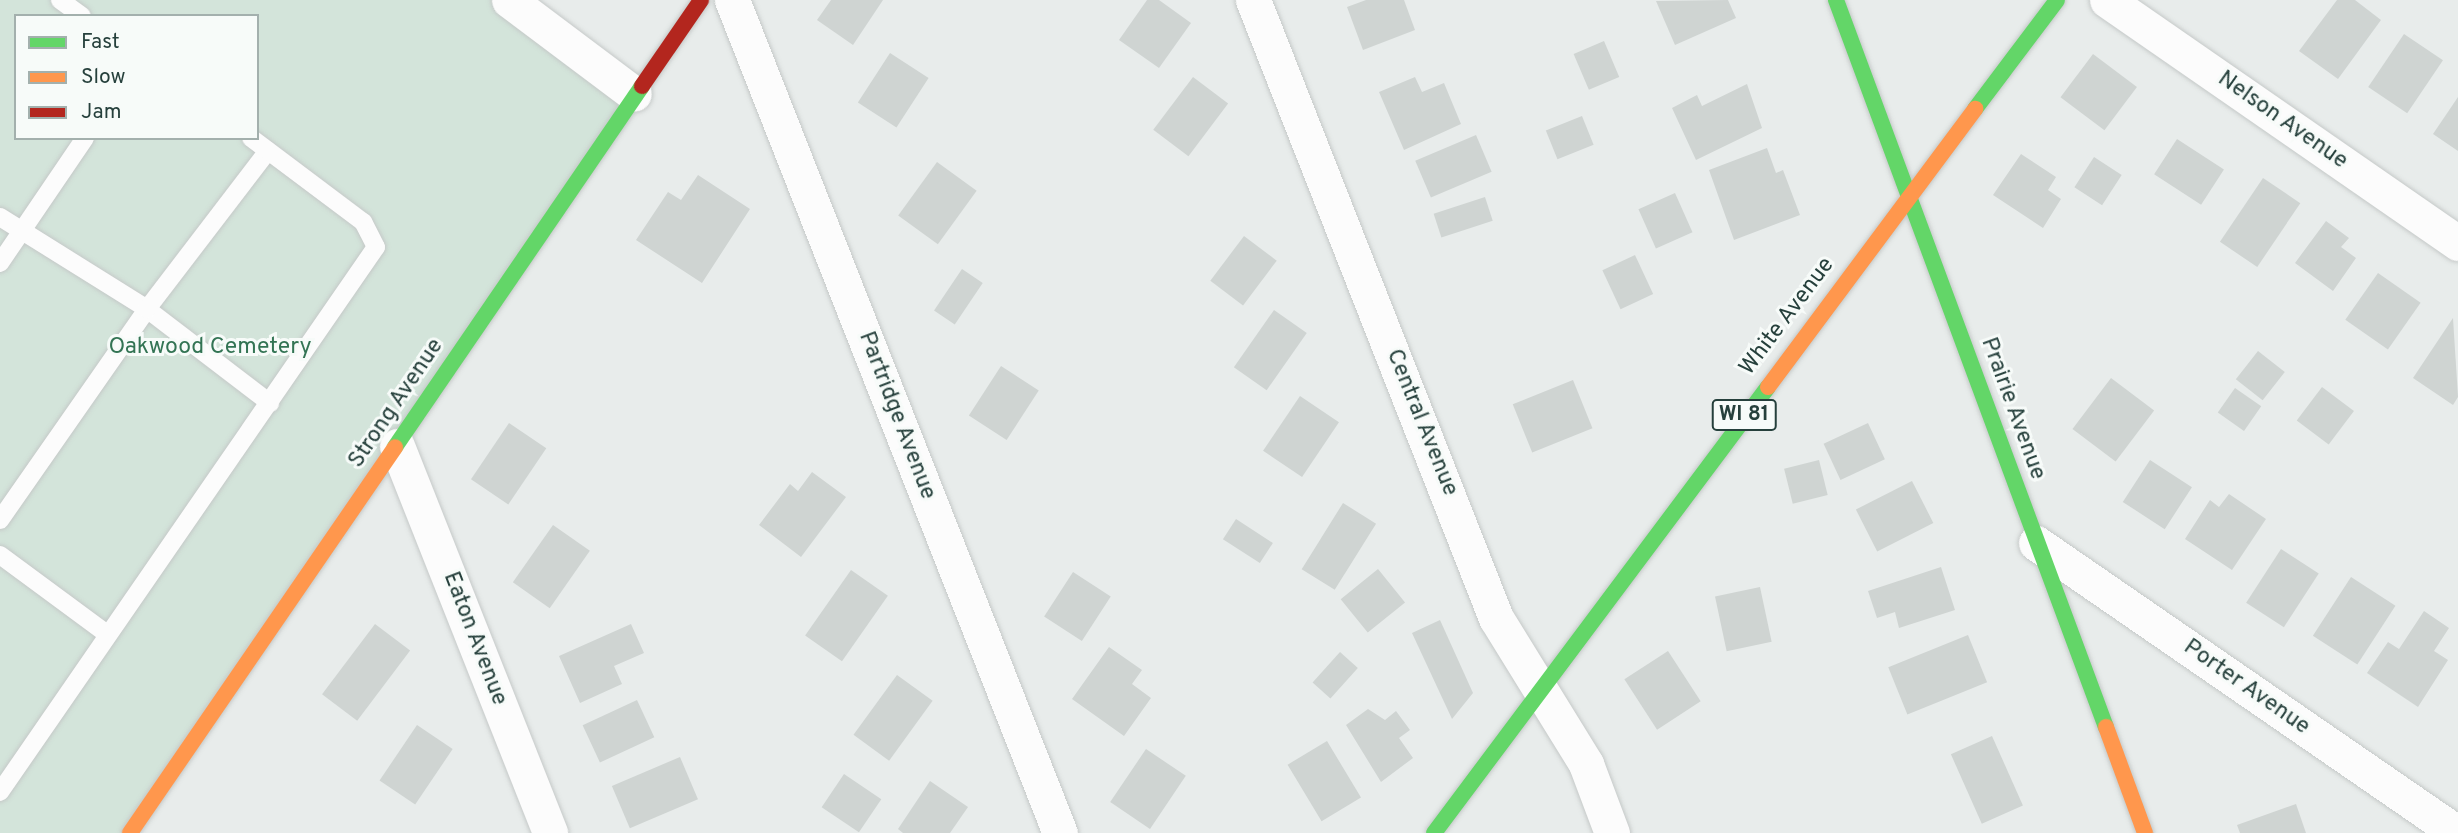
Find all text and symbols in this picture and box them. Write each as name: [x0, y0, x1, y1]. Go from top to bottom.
legend: [14, 14, 259, 140]
text: Fast: [81, 29, 120, 56]
text: Slow: [81, 64, 126, 91]
street label: Nelson Avenue: [2211, 66, 2353, 176]
text: Jam: [81, 99, 122, 126]
street label: White Avenue: [1734, 252, 1842, 382]
street label: Partridge Avenue: [851, 328, 941, 504]
park label: Oakwood Cemetery: [108, 334, 312, 362]
street label: Strong Avenue: [343, 334, 451, 474]
street label: Prairie Avenue: [1973, 334, 2051, 484]
street label: Central Avenue: [1379, 345, 1463, 501]
road number: WI 81: [1711, 398, 1777, 432]
street label: Eaton Avenue: [436, 568, 512, 710]
street label: Porter Avenue: [2177, 634, 2315, 742]

